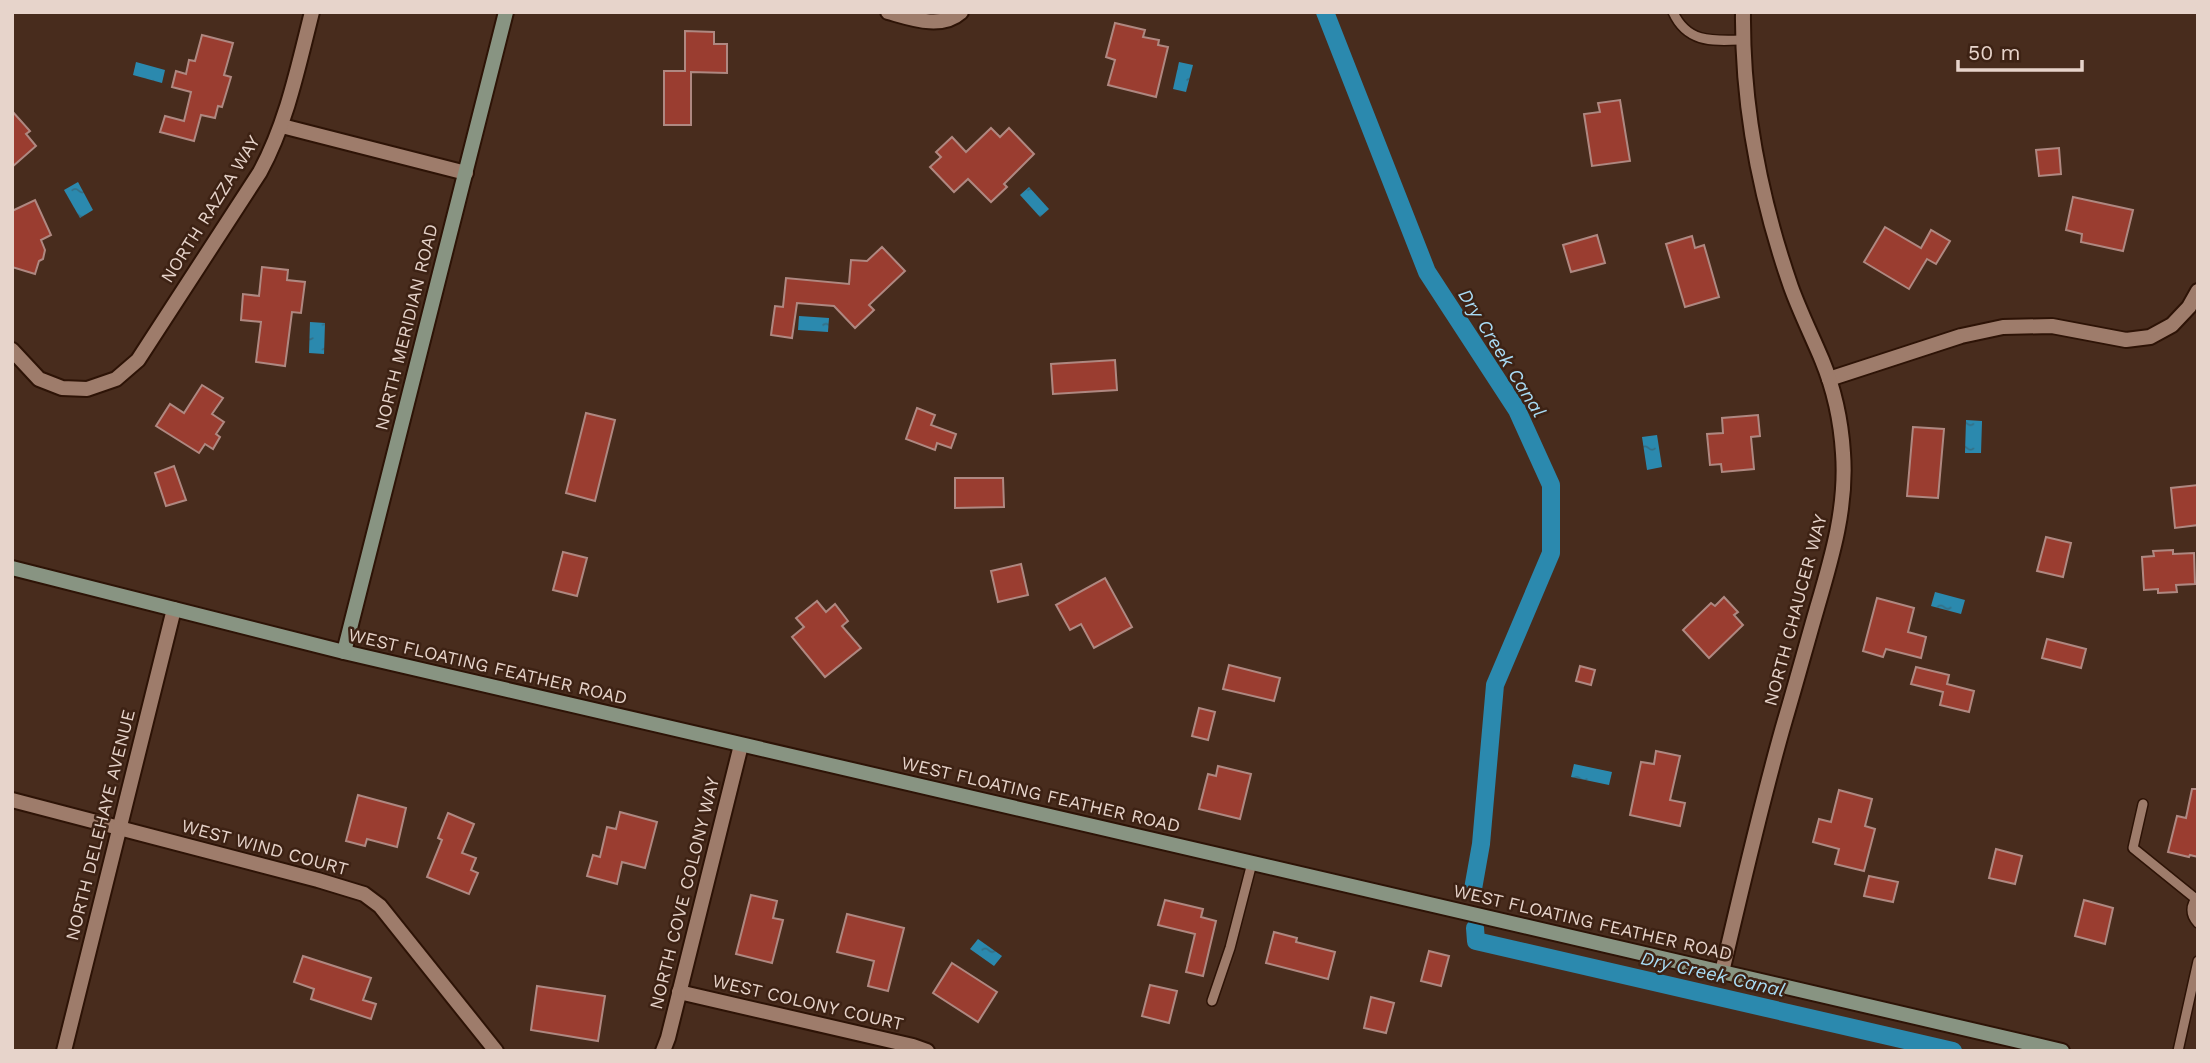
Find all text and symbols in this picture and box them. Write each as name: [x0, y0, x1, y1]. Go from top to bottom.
scale bar: [1958, 28, 2082, 72]
text: 50 m: [1968, 40, 2020, 65]
street label: NORTH RAZZA WAY: [156, 131, 264, 286]
street label: NORTH MERIDIAN ROAD: [370, 222, 442, 432]
water label: Dry Creek Canal: [1453, 284, 1551, 422]
street label: NORTH CHAUCER WAY: [1759, 511, 1831, 708]
street label: WEST FLOATING FEATHER ROAD: [346, 624, 630, 708]
street label: NORTH DELEHAYE AVENUE: [61, 707, 139, 943]
street label: WEST FLOATING FEATHER ROAD: [899, 752, 1183, 836]
street label: NORTH COVE COLONY WAY: [645, 774, 723, 1011]
street label: WEST WIND COURT: [179, 815, 351, 879]
street label: WEST FLOATING FEATHER ROAD: [1451, 880, 1735, 964]
water label: Dry Creek Canal: [1639, 946, 1788, 1002]
street label: WEST COLONY COURT: [710, 970, 906, 1034]

